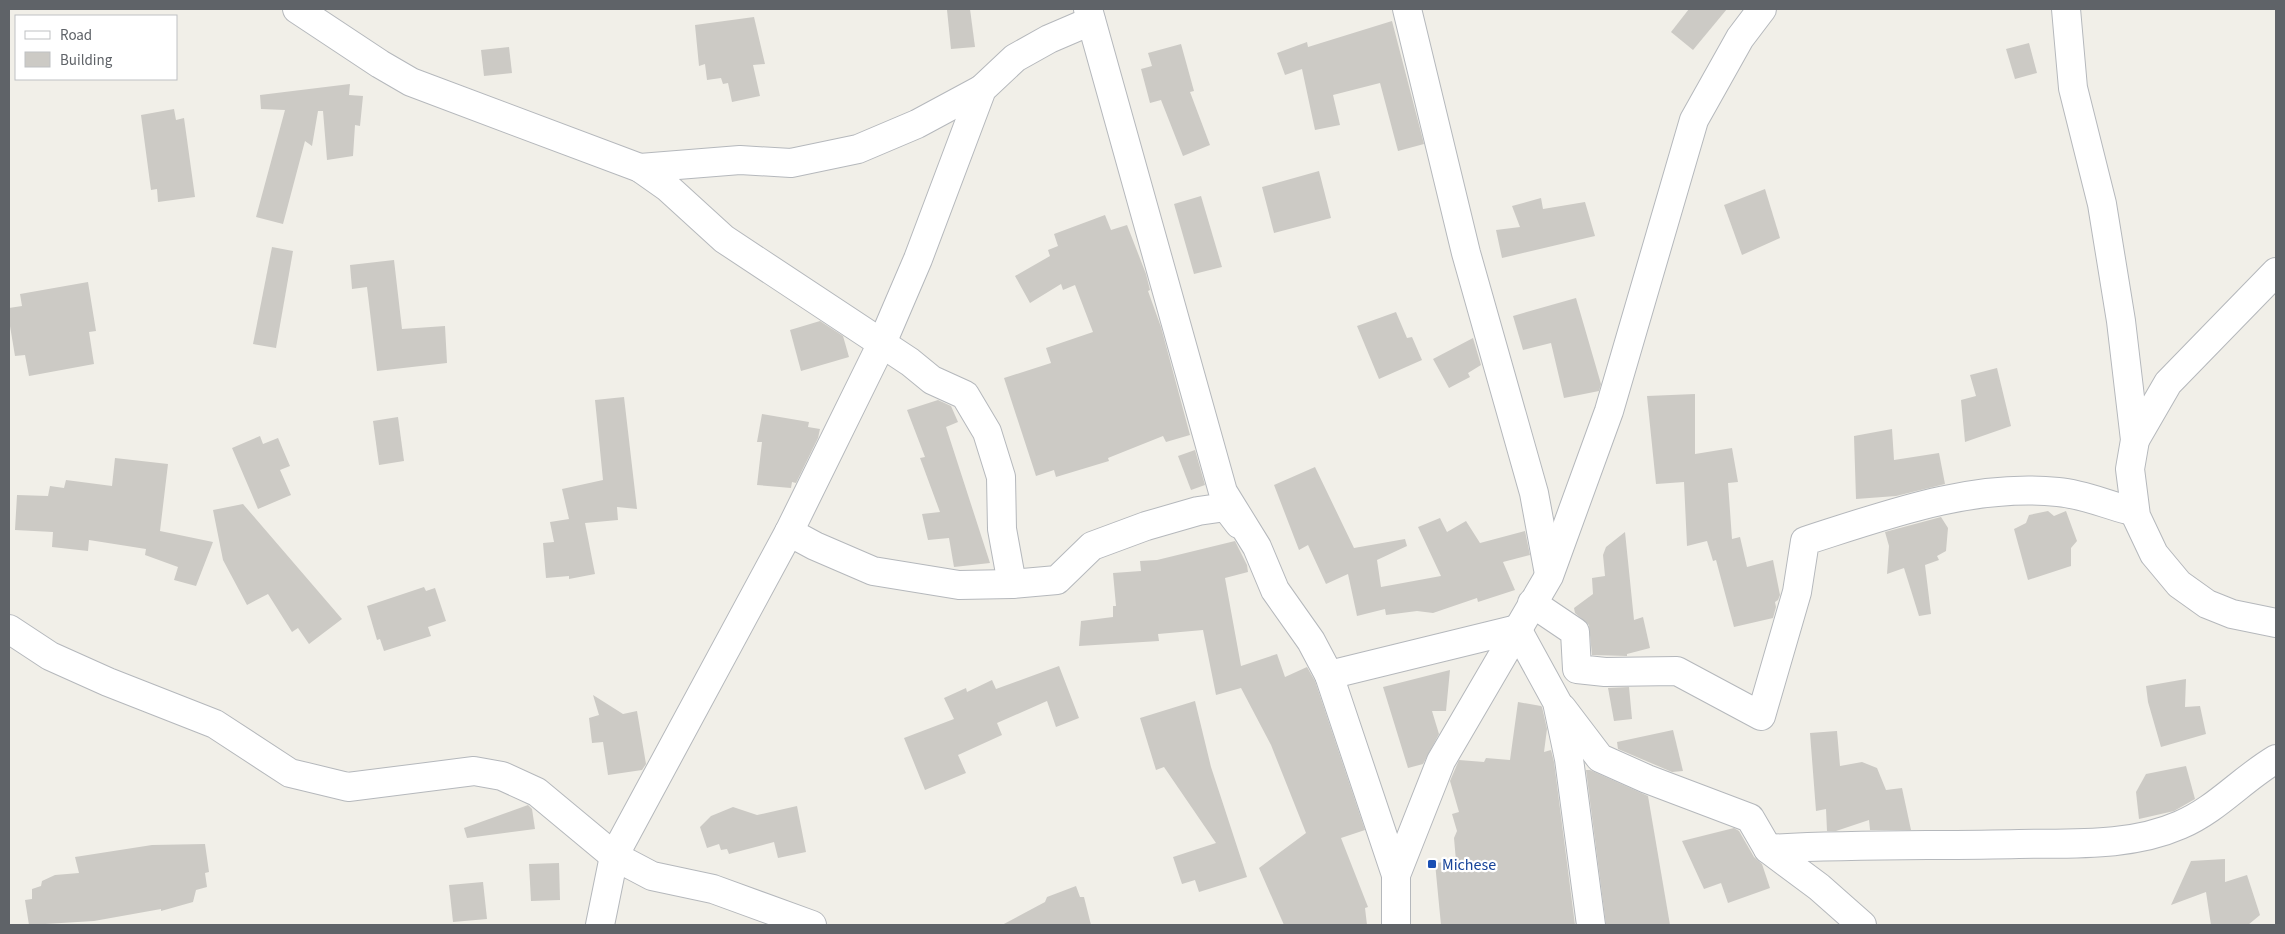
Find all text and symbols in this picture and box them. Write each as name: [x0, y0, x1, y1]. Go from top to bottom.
legend: [15, 15, 178, 80]
text: Road: [60, 25, 92, 46]
text: Building: [60, 50, 113, 71]
place label: Michese: [1442, 854, 1496, 876]
marker: Michese: [1426, 858, 1438, 870]

